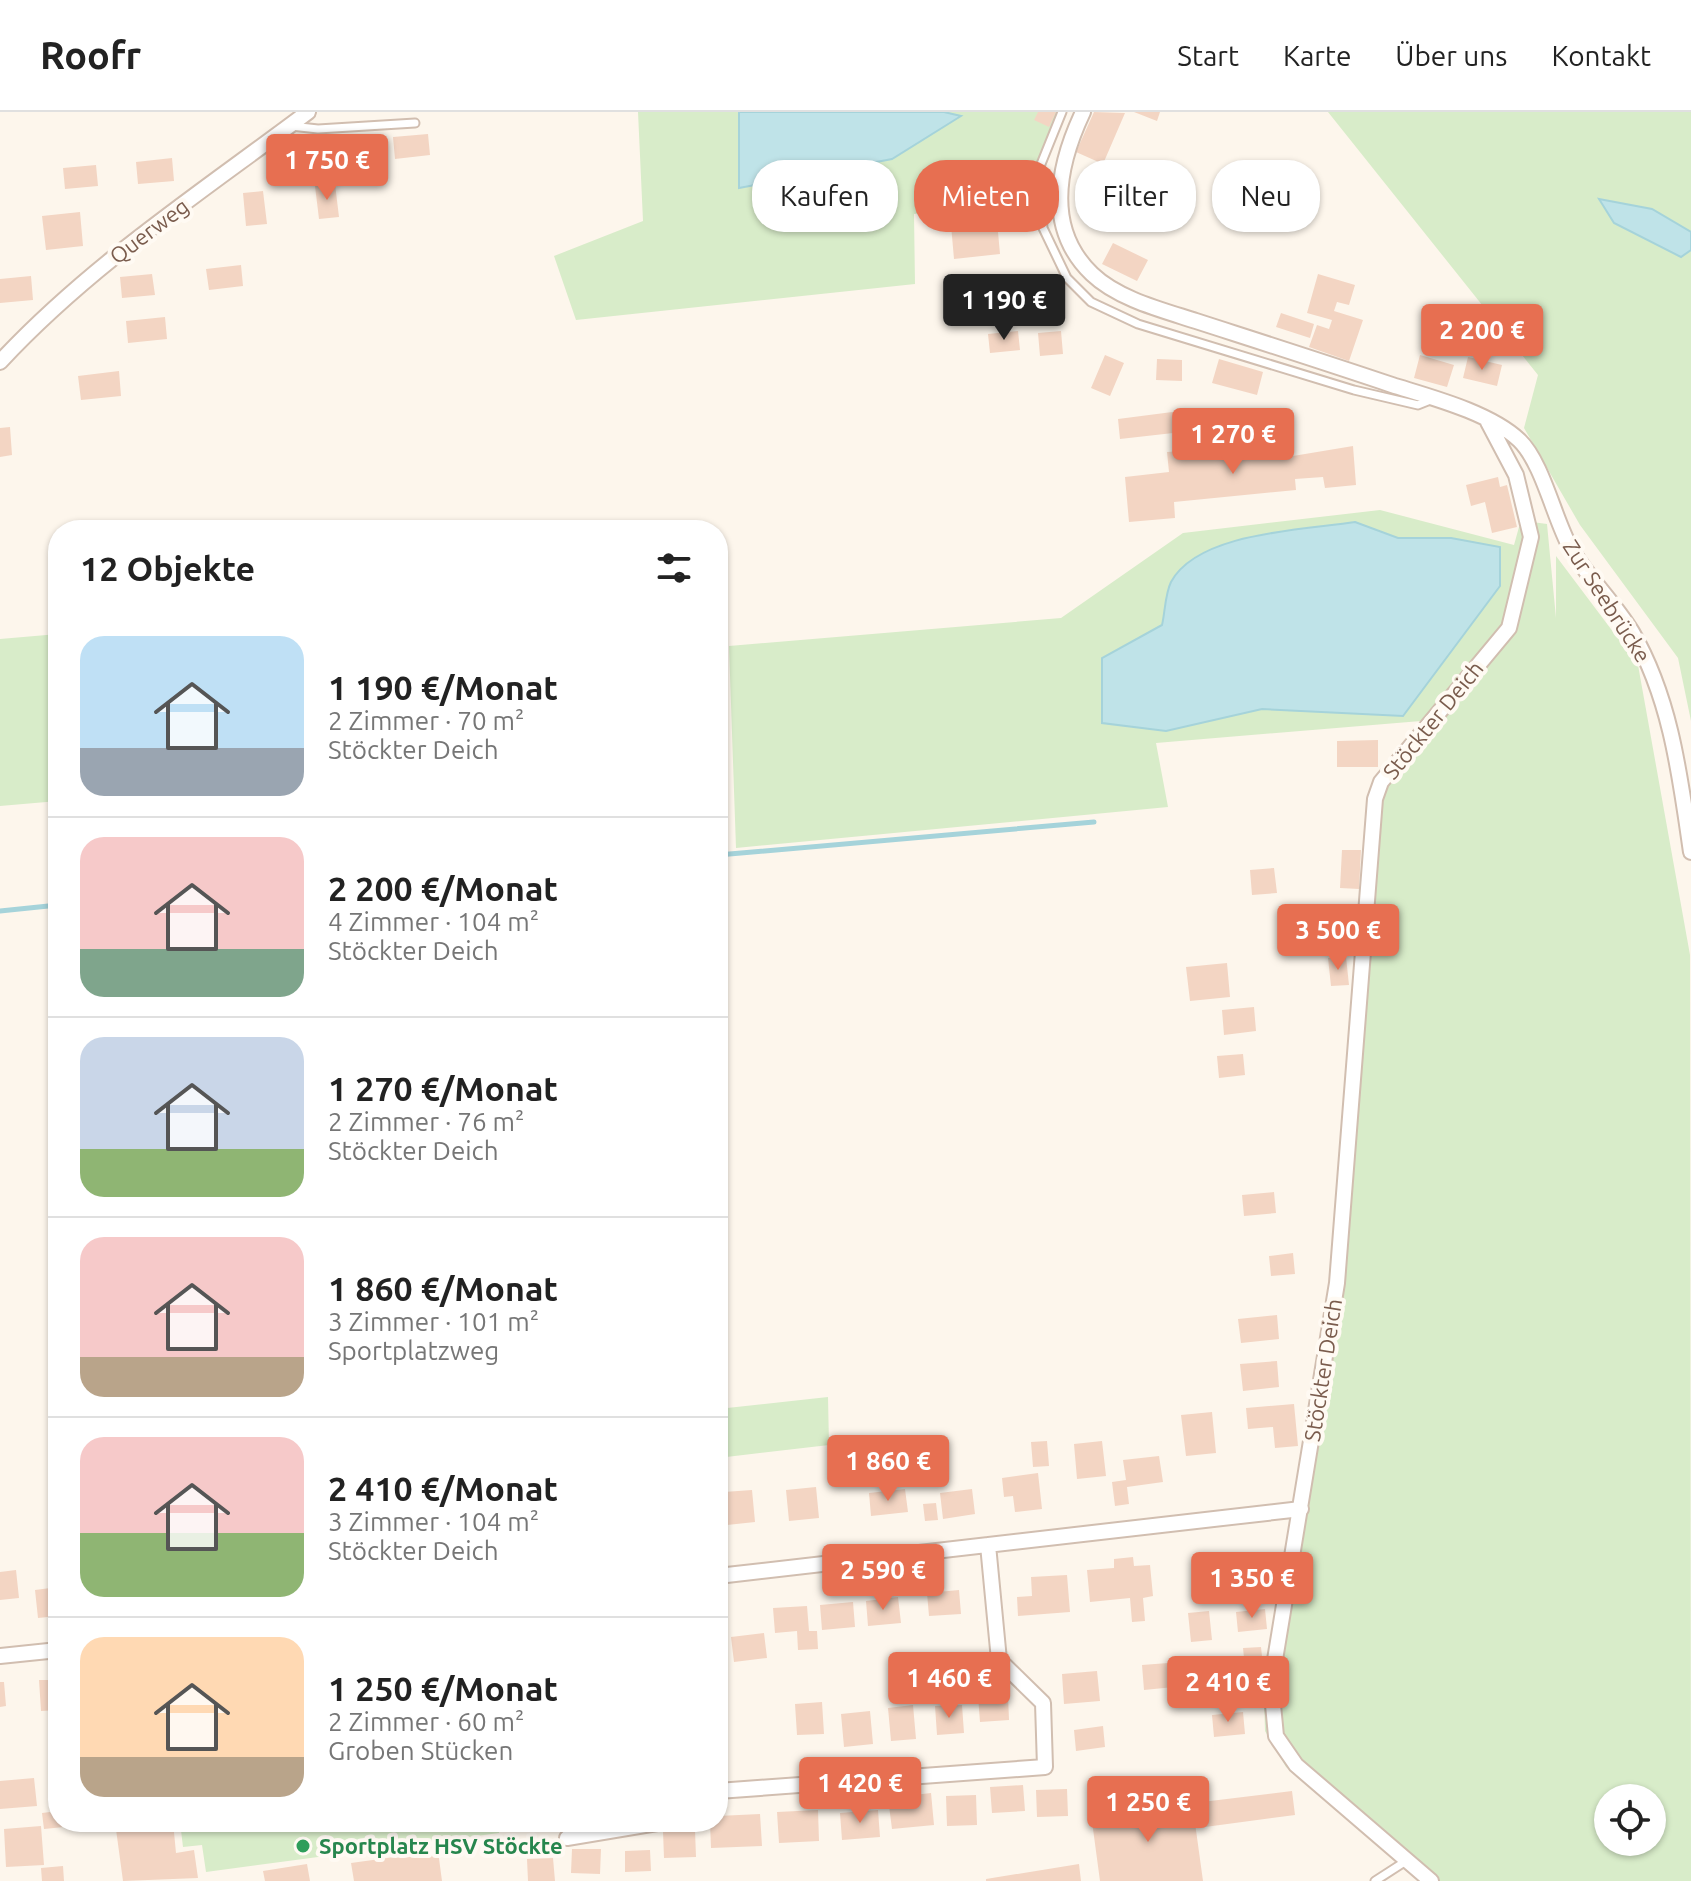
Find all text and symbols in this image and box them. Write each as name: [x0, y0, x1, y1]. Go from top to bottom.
text: Roofr: [40, 34, 141, 76]
text: Start: [1177, 40, 1239, 71]
text: Karte: [1283, 40, 1351, 71]
text: Über uns: [1395, 40, 1507, 71]
text: Kontakt: [1551, 40, 1651, 71]
pin: 1 750 €: [253, 134, 401, 202]
text: 1 750 €: [284, 145, 370, 174]
chip: Kaufen: [752, 160, 898, 232]
chip: Mieten: [914, 160, 1059, 232]
chip: Filter: [1075, 160, 1196, 232]
chip: Neu: [1212, 160, 1320, 232]
street label: Querweg: [104, 193, 193, 268]
pin: 1 190 €: [930, 274, 1078, 342]
text: 1 190 €: [961, 285, 1047, 314]
pin: 2 200 €: [1408, 304, 1556, 372]
text: 2 200 €: [1439, 315, 1525, 344]
pin: 1 270 €: [1159, 408, 1307, 476]
text: 1 270 €: [1190, 419, 1276, 448]
street label: Zur Seebrücke: [1559, 535, 1656, 667]
icon: filters: [652, 546, 696, 590]
text: 12 Objekte: [80, 549, 255, 587]
street label: Stöckter Deich: [1378, 656, 1488, 784]
icon: home: [144, 668, 240, 764]
text: 1 190 €/Monat: [328, 668, 558, 706]
text: 2 Zimmer · 70 m²: [328, 706, 524, 735]
text: Stöckter Deich: [328, 735, 498, 764]
icon: home: [144, 869, 240, 965]
text: 2 200 €/Monat: [328, 869, 558, 907]
pin: 3 500 €: [1264, 904, 1412, 972]
text: 4 Zimmer · 104 m²: [328, 907, 539, 936]
text: 3 500 €: [1295, 915, 1381, 944]
text: Stöckter Deich: [328, 936, 498, 965]
icon: home: [144, 1069, 240, 1165]
text: 1 270 €/Monat: [328, 1069, 558, 1107]
text: 2 Zimmer · 76 m²: [328, 1107, 524, 1136]
text: Stöckter Deich: [328, 1136, 498, 1165]
icon: home: [144, 1269, 240, 1365]
text: 1 860 €/Monat: [328, 1269, 558, 1307]
street label: Stöckter Deich: [1299, 1297, 1346, 1443]
text: 3 Zimmer · 101 m²: [328, 1307, 539, 1336]
text: Sportplatzweg: [328, 1336, 499, 1365]
pin: 1 860 €: [814, 1435, 962, 1503]
text: 1 860 €: [845, 1446, 931, 1475]
icon: home: [144, 1469, 240, 1565]
text: 2 410 €/Monat: [328, 1469, 558, 1507]
text: 3 Zimmer · 104 m²: [328, 1507, 539, 1536]
text: Stöckter Deich: [328, 1536, 498, 1565]
pin: 2 590 €: [809, 1544, 957, 1612]
pin: 1 350 €: [1178, 1552, 1326, 1620]
text: 2 590 €: [840, 1555, 926, 1584]
text: 1 350 €: [1209, 1563, 1295, 1592]
pin: 1 460 €: [875, 1652, 1023, 1720]
pin: 2 410 €: [1154, 1656, 1302, 1724]
text: 1 460 €: [906, 1663, 992, 1692]
text: 2 410 €: [1185, 1667, 1271, 1696]
icon: home: [144, 1669, 240, 1765]
text: 1 250 €/Monat: [328, 1669, 558, 1707]
text: 2 Zimmer · 60 m²: [328, 1707, 524, 1736]
text: Groben Stücken: [328, 1736, 513, 1765]
pin: 1 420 €: [786, 1757, 934, 1825]
text: 1 420 €: [817, 1768, 903, 1797]
pin: 1 250 €: [1074, 1776, 1222, 1844]
map controls: [1594, 1784, 1666, 1856]
button: locate: [1594, 1784, 1666, 1856]
text: 1 250 €: [1105, 1787, 1191, 1816]
place label: Sportplatz HSV Stöckte: [319, 1833, 563, 1858]
marker: Sportplatz HSV Stöckte: [294, 1837, 312, 1855]

